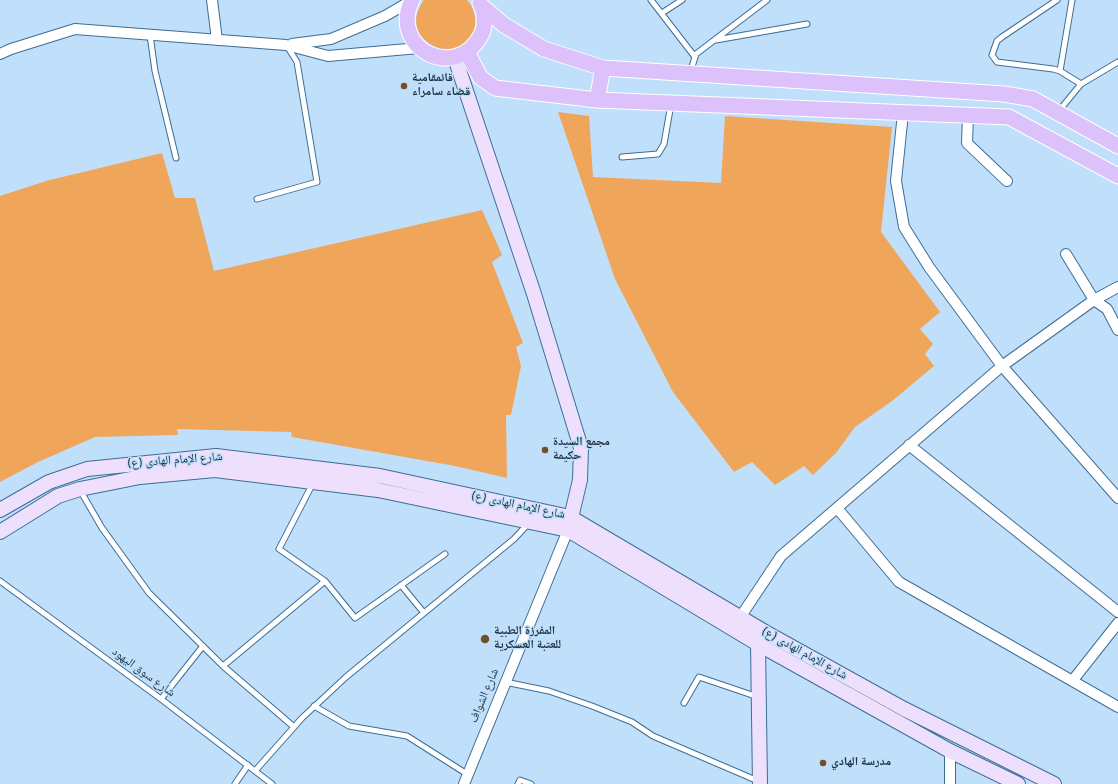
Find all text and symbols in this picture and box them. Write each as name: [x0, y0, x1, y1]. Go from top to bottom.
place label: قائمقامية قضاء سامراء: [412, 72, 470, 100]
marker: قائمقامية قضاء سامراء: [399, 81, 409, 91]
place label: مجمع السيدة حكيمة: [553, 436, 610, 464]
marker: مجمع السيدة حكيمة: [540, 445, 550, 455]
street label: شارع الإمام الهادی (ع): [127, 450, 223, 472]
street label: شارع الإمام الهادی (ع): [470, 489, 566, 523]
place label: المفرزة الطبية للعتبة العسكرية: [494, 625, 561, 653]
street label: شارع الإمام الهادی (ع): [759, 625, 849, 683]
marker: المفرزة الطبية للعتبة العسكرية: [479, 633, 491, 645]
street label: شارع سوق اليهود: [109, 645, 177, 701]
street label: شارع الشواف: [467, 667, 503, 725]
place label: مدرسة الهادي: [831, 756, 891, 770]
marker: مدرسة الهادي: [818, 758, 828, 768]

